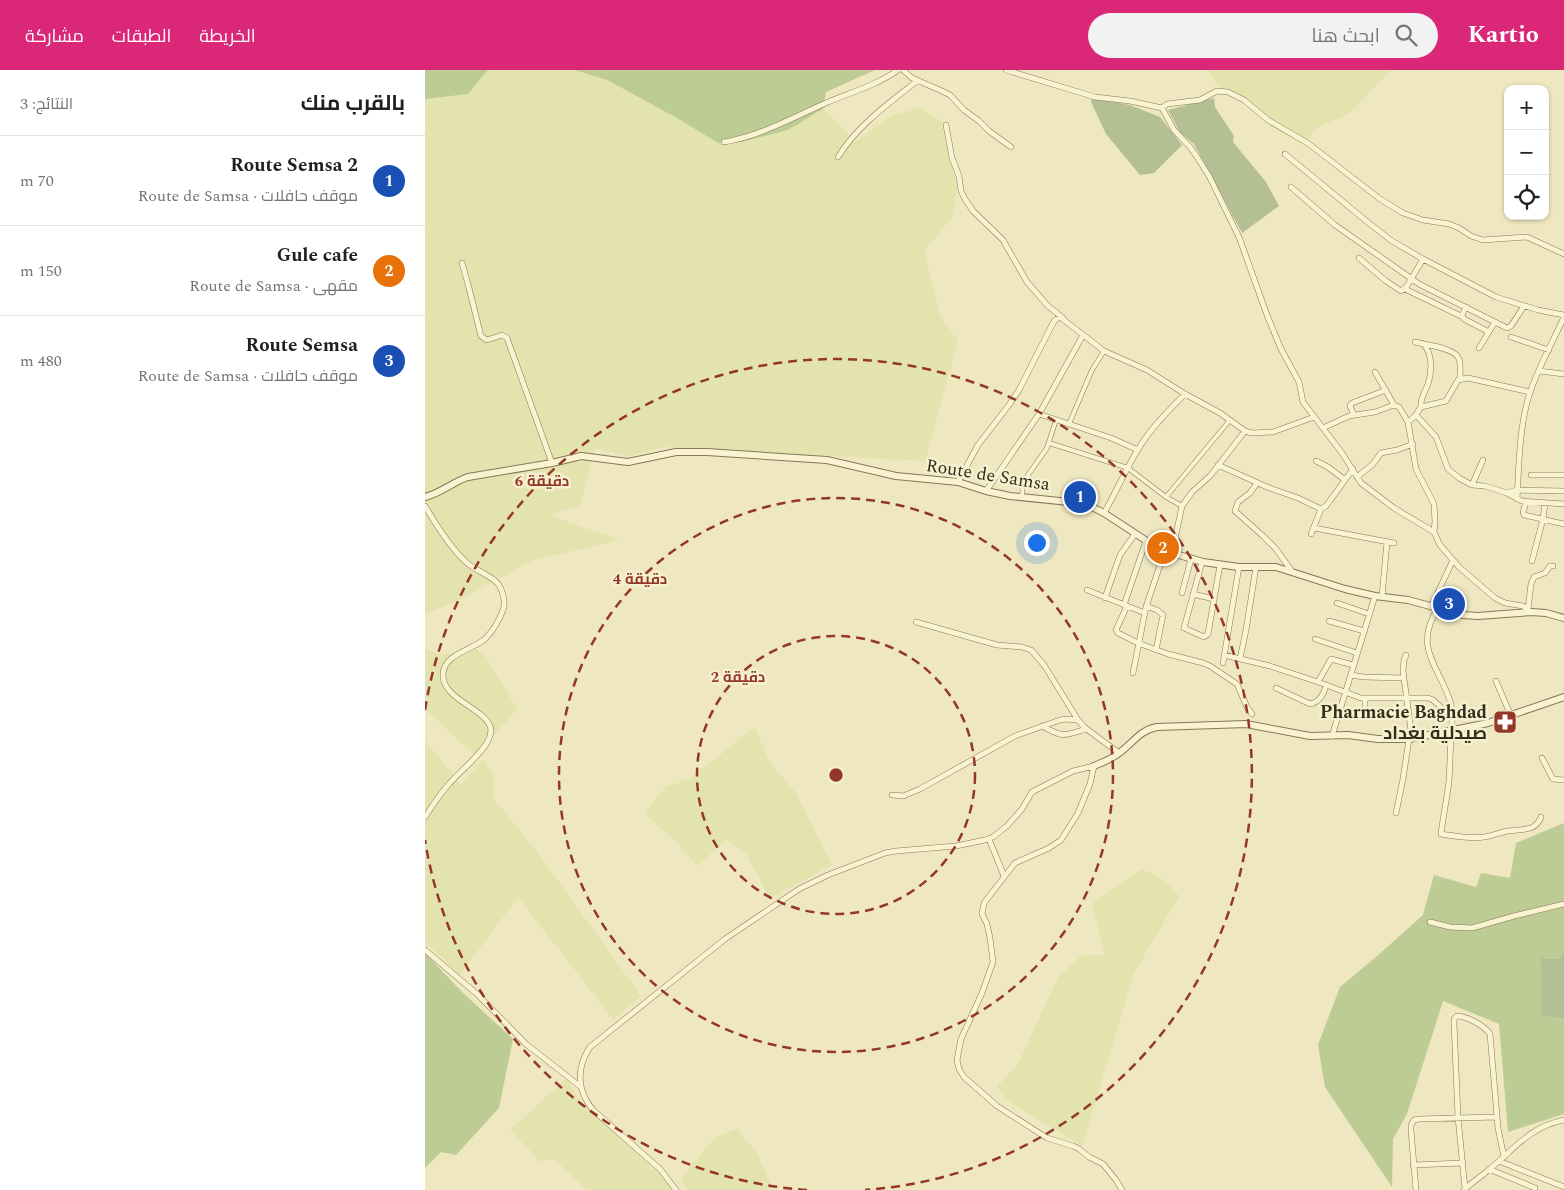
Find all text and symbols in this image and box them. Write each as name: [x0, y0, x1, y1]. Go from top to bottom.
search box: [1088, 13, 1438, 58]
text: Kartio: [1468, 17, 1539, 53]
icon: search: [1392, 21, 1420, 49]
text: ابحث هنا: [1312, 22, 1380, 51]
text: مشاركة: [25, 23, 84, 50]
text: الطبقات: [112, 23, 171, 50]
text: الخريطة: [199, 23, 256, 50]
map controls: [1504, 85, 1549, 220]
button: +: [1504, 85, 1549, 130]
text: بالقرب منك: [301, 88, 405, 120]
text: النتائج: 3: [20, 92, 73, 116]
button: −: [1504, 130, 1549, 175]
text: Route Semsa 2: [230, 151, 358, 180]
text: 70 m: [20, 169, 54, 193]
text: 1: [385, 169, 394, 193]
button: locate: [1504, 175, 1549, 220]
text: موقف حافلات · Route de Samsa: [138, 184, 358, 208]
text: Gule cafe: [277, 241, 358, 270]
text: 150 m: [20, 259, 62, 283]
text: 2: [385, 259, 394, 283]
text: مقهى · Route de Samsa: [189, 274, 358, 298]
text: Route Semsa: [246, 331, 358, 360]
text: 480 m: [20, 349, 62, 373]
text: 3: [385, 349, 394, 373]
text: موقف حافلات · Route de Samsa: [138, 364, 358, 388]
street label: Route de Samsa: [924, 452, 1052, 498]
text: 6 دقيقة: [515, 470, 569, 493]
pin: 1: [1064, 478, 1096, 516]
pin: 2: [1147, 529, 1179, 567]
your location: [1024, 530, 1050, 556]
text: 4 دقيقة: [613, 568, 667, 591]
pin: 3: [1433, 585, 1465, 623]
text: 2 دقيقة: [711, 666, 765, 689]
place label: Pharmacie Baghdad صيدلية بغداد: [1320, 699, 1487, 747]
pharmacy icon: Pharmacie Baghdad صيدلية بغداد: [1492, 709, 1518, 735]
centre of rings: [827, 766, 845, 784]

